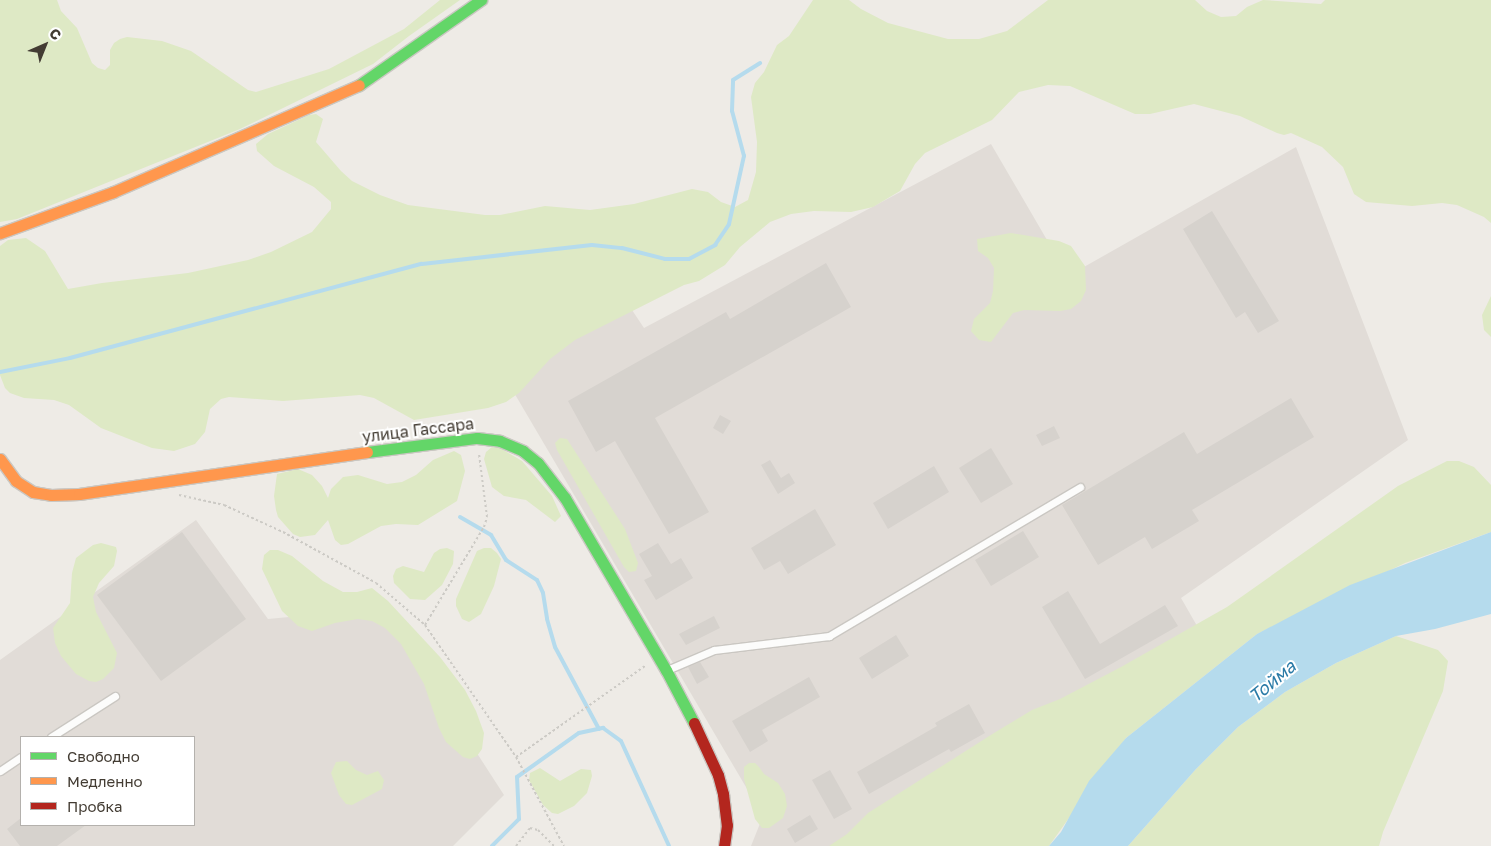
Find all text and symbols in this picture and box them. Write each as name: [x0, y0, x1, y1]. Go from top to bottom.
north arrow: [20, 20, 70, 70]
text: С: [46, 24, 65, 43]
street label: улица Гассара: [361, 414, 475, 446]
water label: Тойма: [1244, 655, 1300, 707]
legend: [20, 736, 195, 826]
text: Свободно: [67, 747, 140, 765]
text: Медленно: [67, 772, 143, 790]
text: Пробка: [67, 797, 122, 815]

